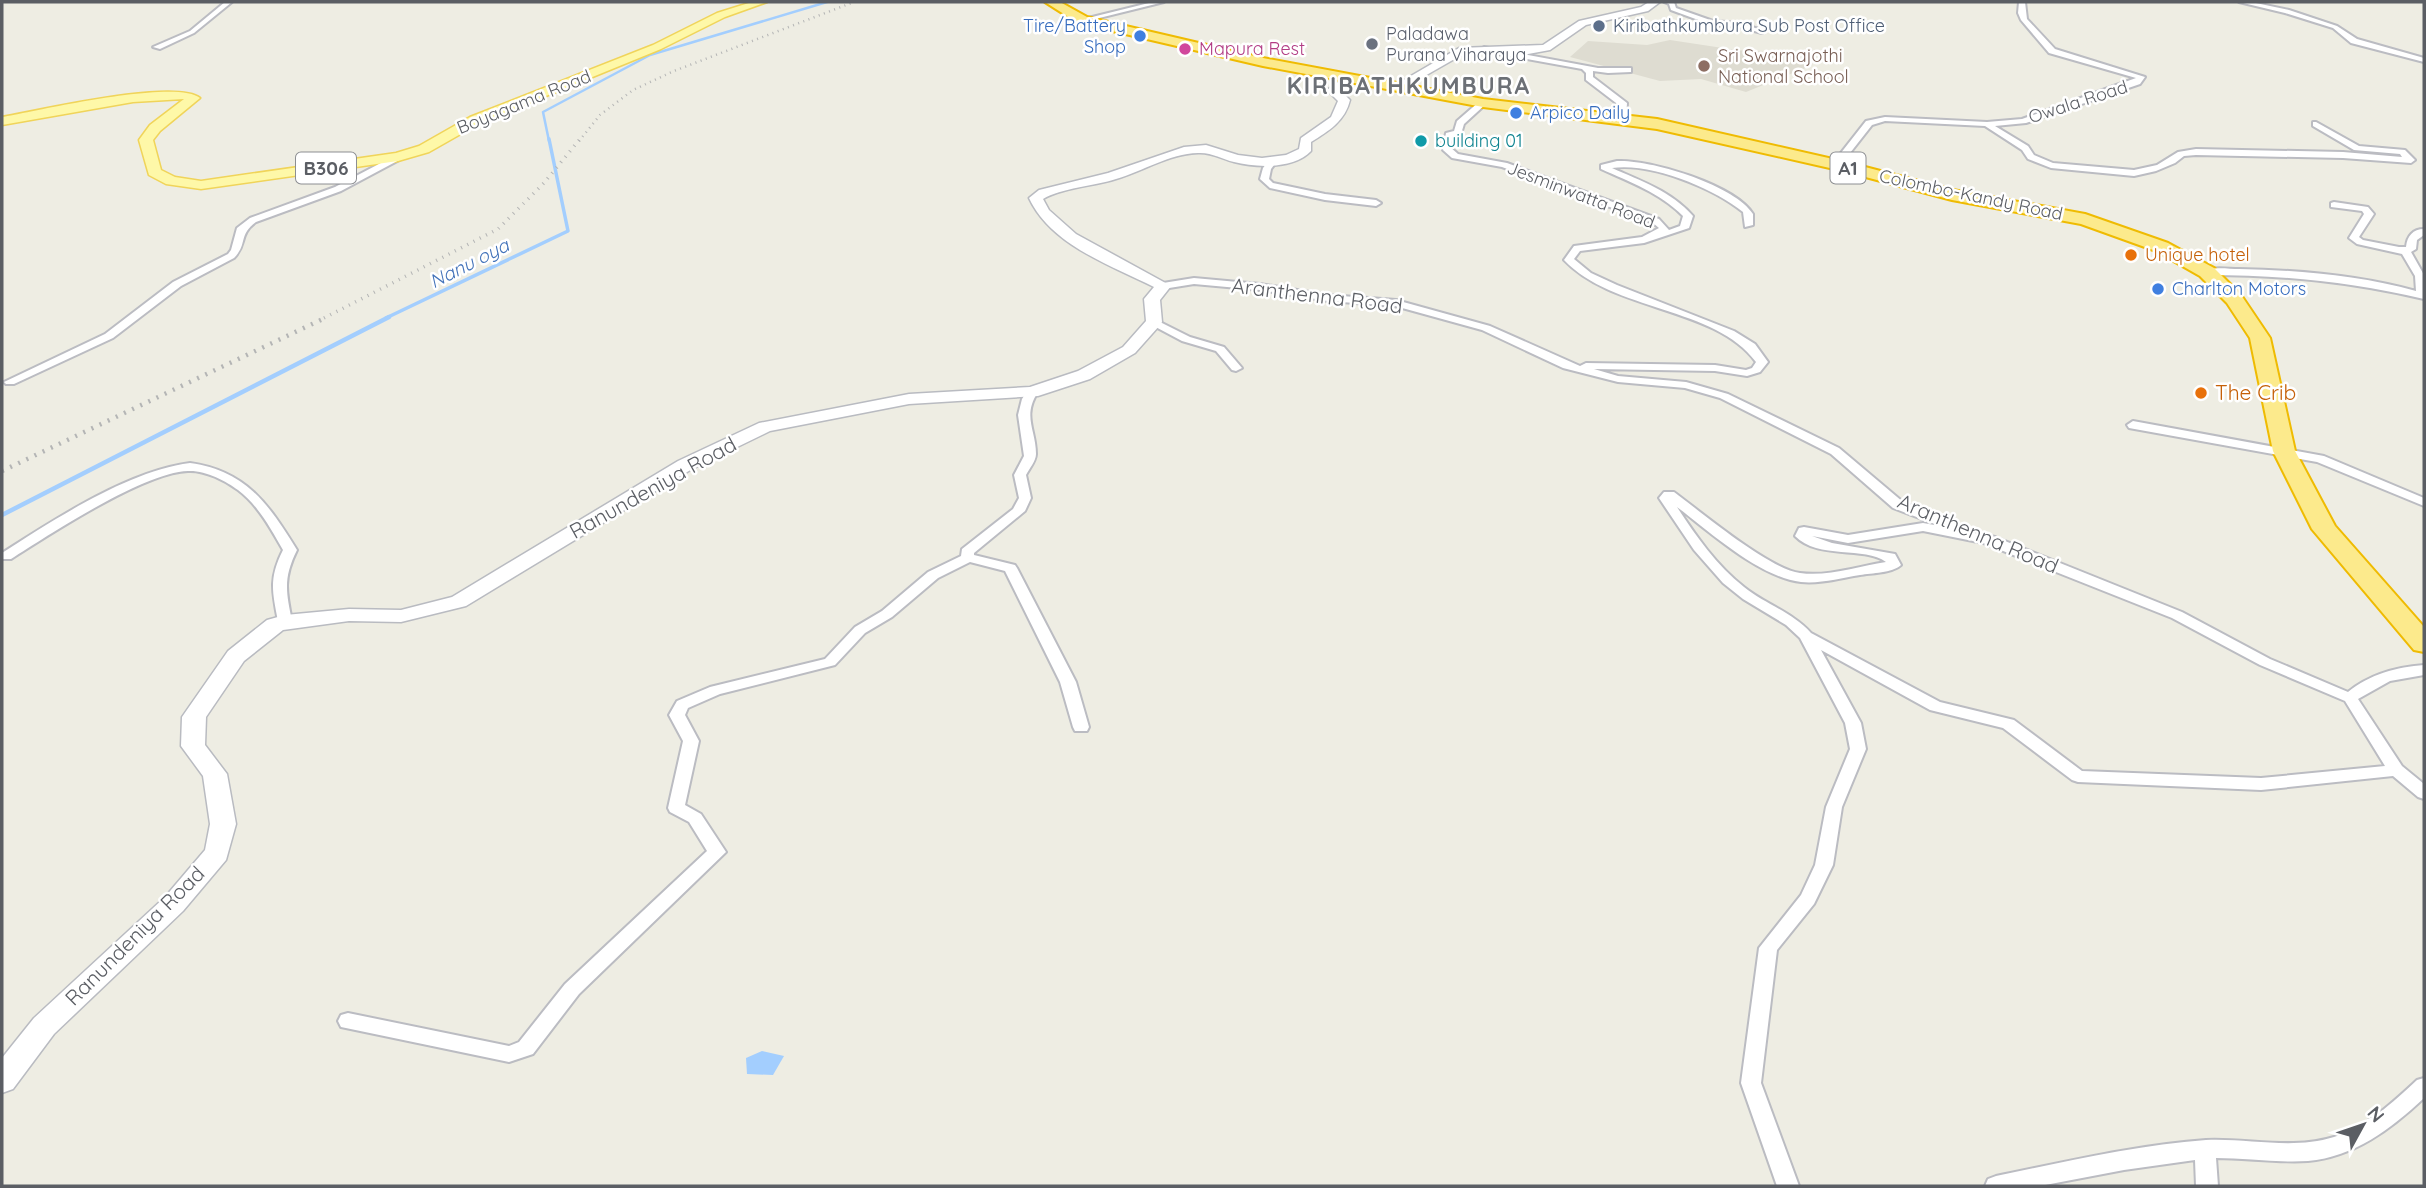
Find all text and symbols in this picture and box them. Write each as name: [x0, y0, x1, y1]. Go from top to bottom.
place label: Tire/Battery Shop: [1023, 14, 1126, 58]
place label: Kiribathkumbura Sub Post Office: [1613, 14, 1885, 37]
marker: Kiribathkumbura Sub Post Office: [1591, 18, 1607, 34]
place label: Paladawa Purana Viharaya: [1386, 22, 1526, 66]
marker: Tire/Battery Shop: [1132, 28, 1148, 44]
marker: Paladawa Purana Viharaya: [1364, 36, 1380, 52]
place label: Mapura Rest: [1199, 37, 1305, 60]
marker: Mapura Rest: [1177, 41, 1193, 57]
place label: Sri Swarnajothi National School: [1718, 44, 1849, 88]
marker: Sri Swarnajothi National School: [1696, 58, 1712, 74]
street label: Boyagama Road: [453, 64, 594, 139]
district label: KIRIBATHKUMBURA: [1287, 71, 1531, 100]
street label: Owala Road: [2025, 75, 2130, 128]
place label: Arpico Daily: [1530, 101, 1630, 124]
marker: Arpico Daily: [1508, 105, 1524, 121]
place label: building 01: [1435, 129, 1523, 152]
marker: building 01: [1413, 133, 1429, 149]
road number: B306: [296, 152, 356, 184]
road number: A1: [1830, 152, 1866, 184]
street label: Jesminwatta Road: [1504, 156, 1658, 233]
street label: Colombo-Kandy Road: [1877, 164, 2065, 225]
water label: Nanu oya: [425, 232, 514, 293]
place label: Unique hotel: [2145, 243, 2250, 266]
marker: Unique hotel: [2123, 247, 2139, 263]
street label: Aranthenna Road: [1230, 272, 1404, 318]
place label: Charlton Motors: [2172, 277, 2306, 300]
marker: Charlton Motors: [2150, 281, 2166, 297]
place label: The Crib: [2215, 379, 2296, 405]
marker: The Crib: [2193, 385, 2209, 401]
street label: Ranundeniya Road: [565, 430, 741, 544]
street label: Aranthenna Road: [1894, 488, 2063, 579]
street label: Ranundeniya Road: [59, 860, 210, 1011]
north arrow: [2328, 1090, 2398, 1160]
text: N: [2362, 1101, 2390, 1127]

